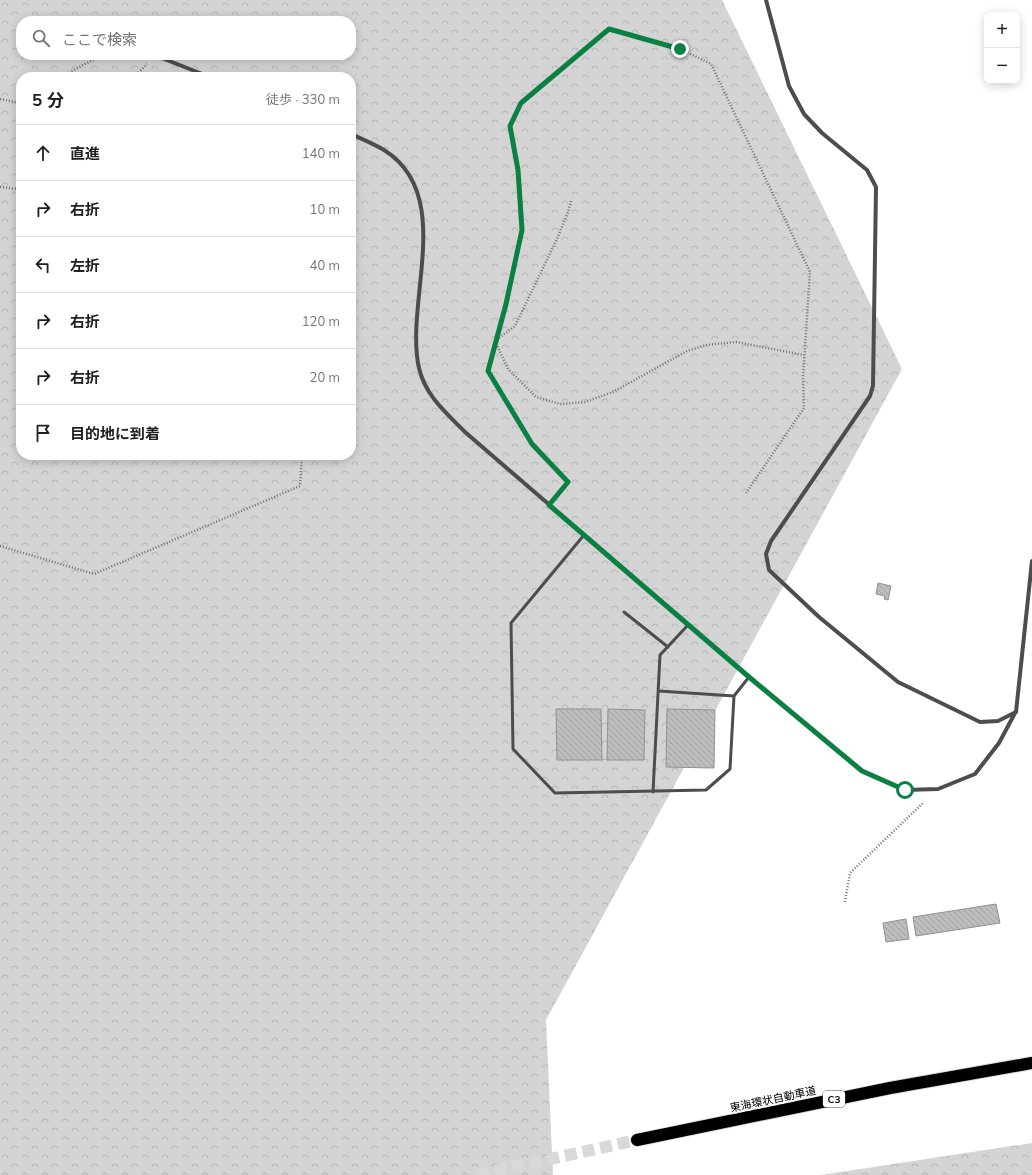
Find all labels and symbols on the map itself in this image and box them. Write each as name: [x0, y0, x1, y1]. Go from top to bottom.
route end: [671, 40, 689, 58]
route start: [896, 781, 914, 799]
street label: 東海環状自動車道: [729, 1083, 817, 1115]
road number: C3: [823, 1091, 845, 1107]

